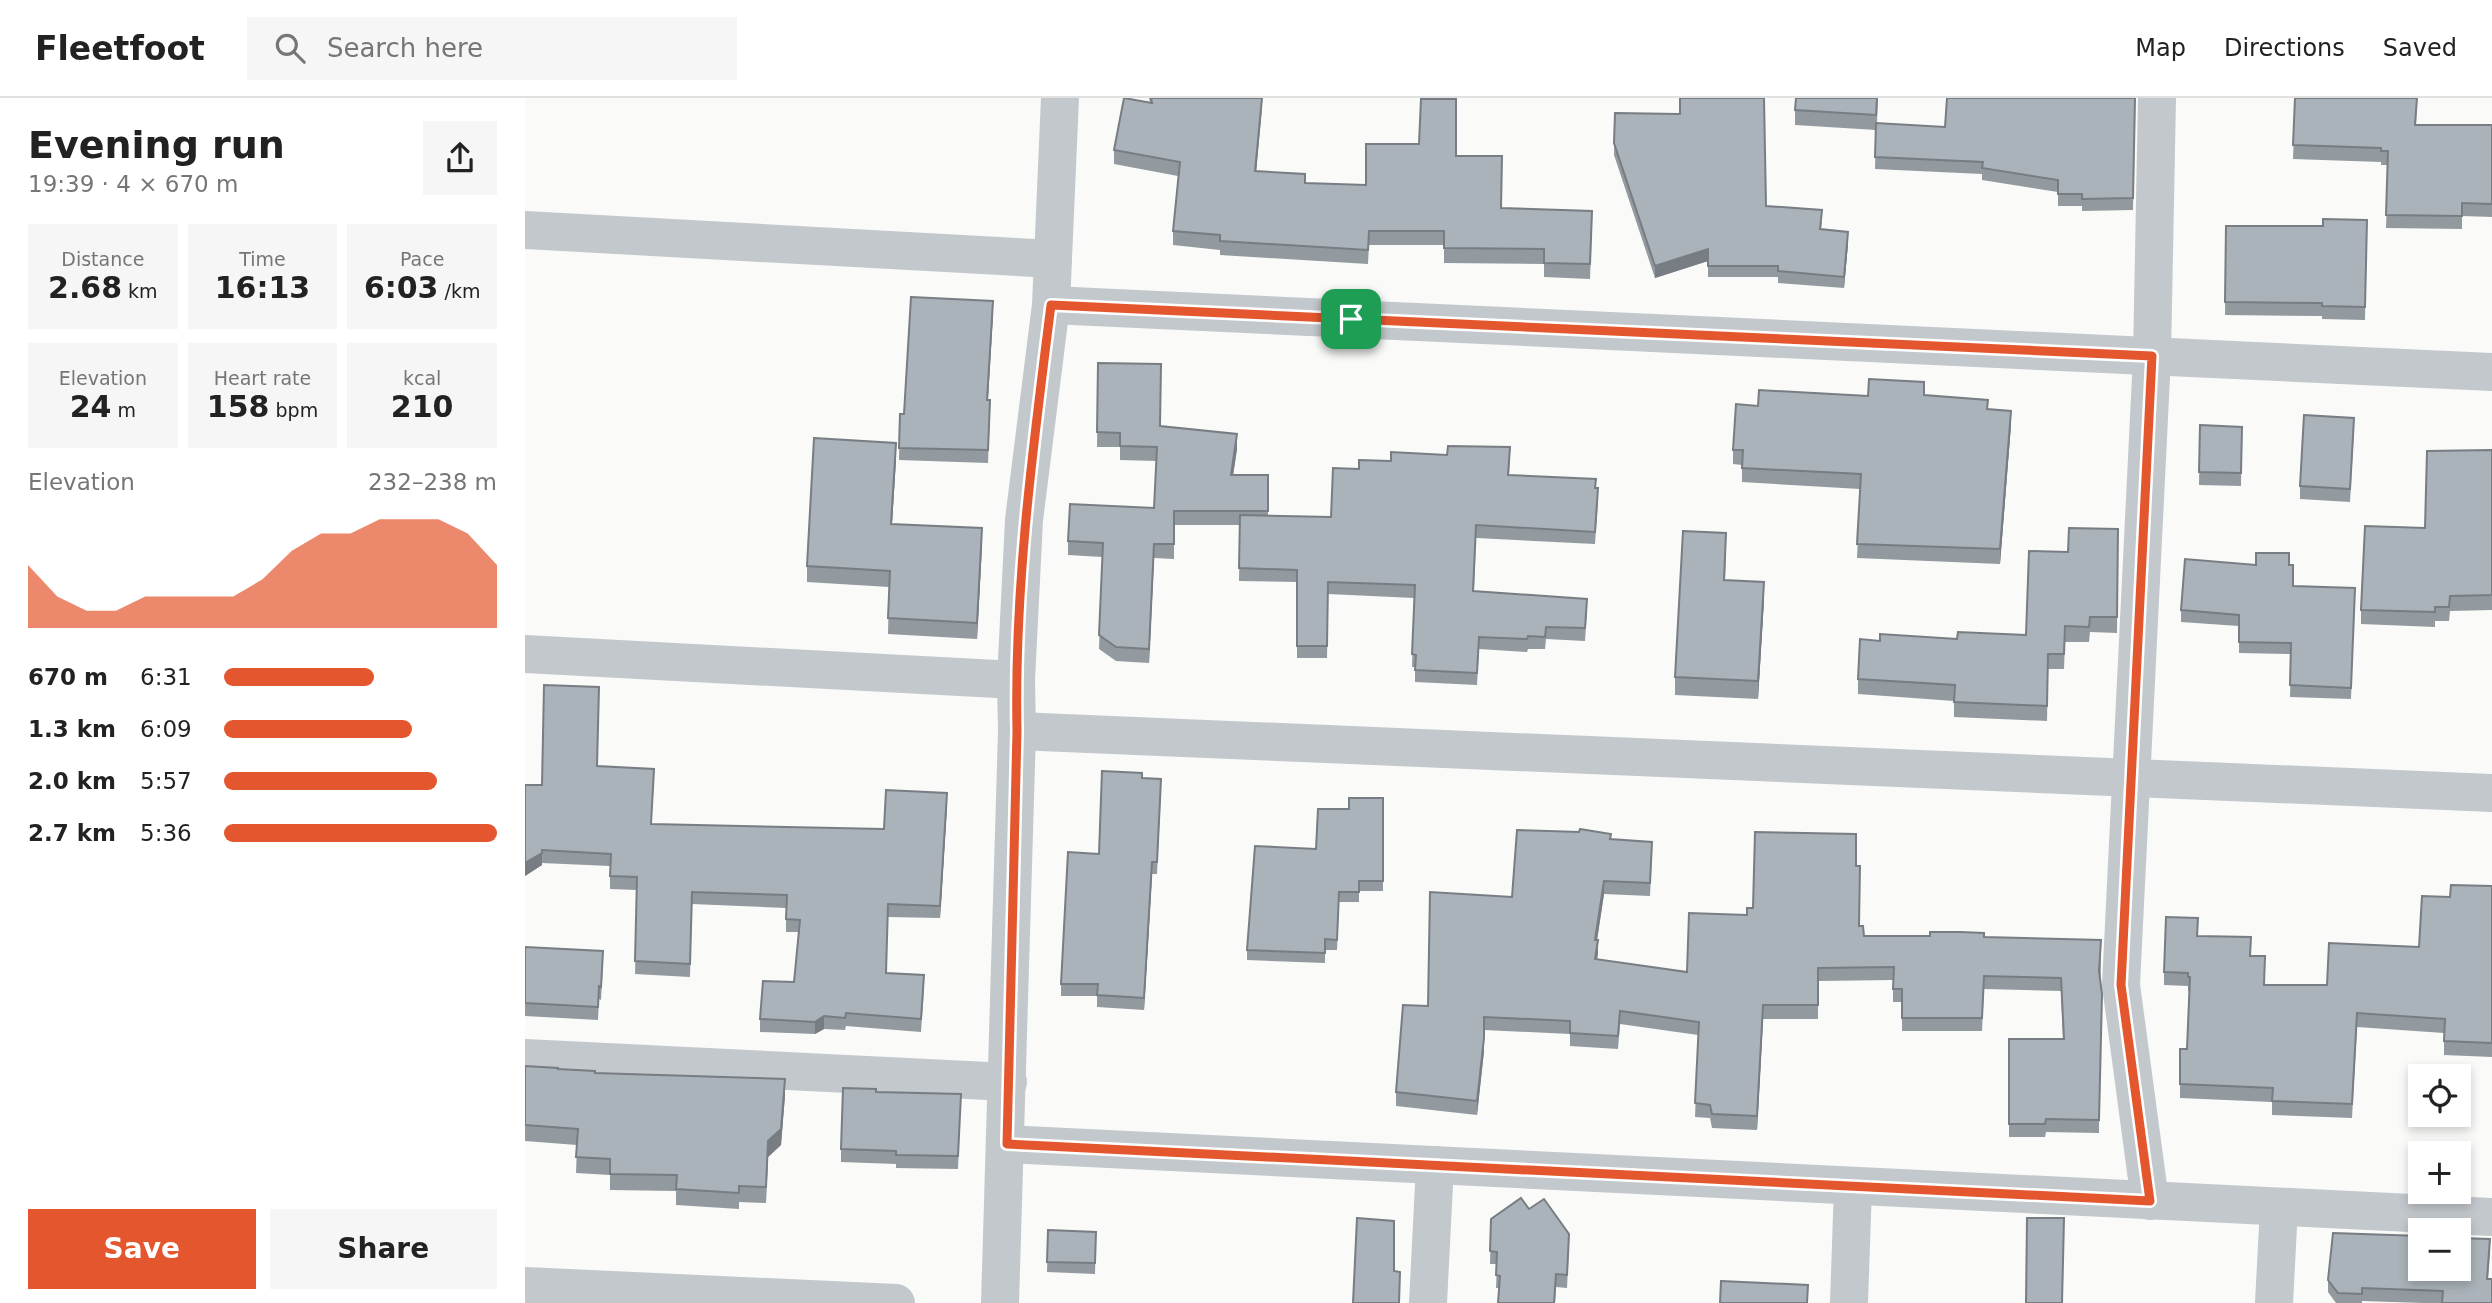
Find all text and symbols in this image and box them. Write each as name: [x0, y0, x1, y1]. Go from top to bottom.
search box: [247, 17, 737, 80]
text: Fleetfoot: [35, 29, 205, 68]
icon: search: [271, 29, 309, 67]
text: Search here: [327, 33, 483, 63]
text: Map: [2135, 34, 2186, 62]
text: Directions: [2224, 34, 2345, 62]
text: Saved: [2383, 34, 2457, 62]
button: share: [423, 121, 497, 195]
text: Evening run: [28, 123, 285, 167]
text: 19:39 · 4 × 670 m: [28, 171, 238, 197]
text: Distance: [61, 248, 144, 270]
text: Time: [239, 248, 286, 270]
text: Pace: [400, 248, 444, 270]
text: 2.68: [48, 270, 122, 305]
text: 16:13: [215, 270, 310, 305]
text: 6:03: [364, 270, 439, 305]
text: km: [122, 280, 158, 302]
text: /km: [439, 280, 480, 302]
pin: [1321, 289, 1381, 349]
icon: arrive: [1332, 300, 1370, 338]
text: Elevation: [59, 367, 147, 389]
text: Heart rate: [214, 367, 311, 389]
text: kcal: [403, 367, 441, 389]
text: 24: [70, 389, 111, 424]
text: 158: [207, 389, 269, 424]
text: 210: [391, 389, 453, 424]
text: m: [111, 399, 136, 421]
text: bpm: [269, 399, 318, 421]
text: Elevation: [28, 469, 135, 495]
text: 232–238 m: [368, 469, 497, 495]
text: 670 m: [28, 664, 108, 690]
text: 6:31: [140, 664, 192, 690]
text: 1.3 km: [28, 716, 116, 742]
text: 6:09: [140, 716, 192, 742]
text: 2.0 km: [28, 768, 116, 794]
text: 5:57: [140, 768, 192, 794]
text: 2.7 km: [28, 820, 116, 846]
text: 5:36: [140, 820, 192, 846]
map controls: [2408, 1064, 2471, 1281]
button: locate: [2408, 1064, 2471, 1127]
button: +: [2408, 1141, 2471, 1204]
button: Save: [28, 1209, 256, 1289]
button: Share: [270, 1209, 497, 1289]
button: −: [2408, 1218, 2471, 1281]

